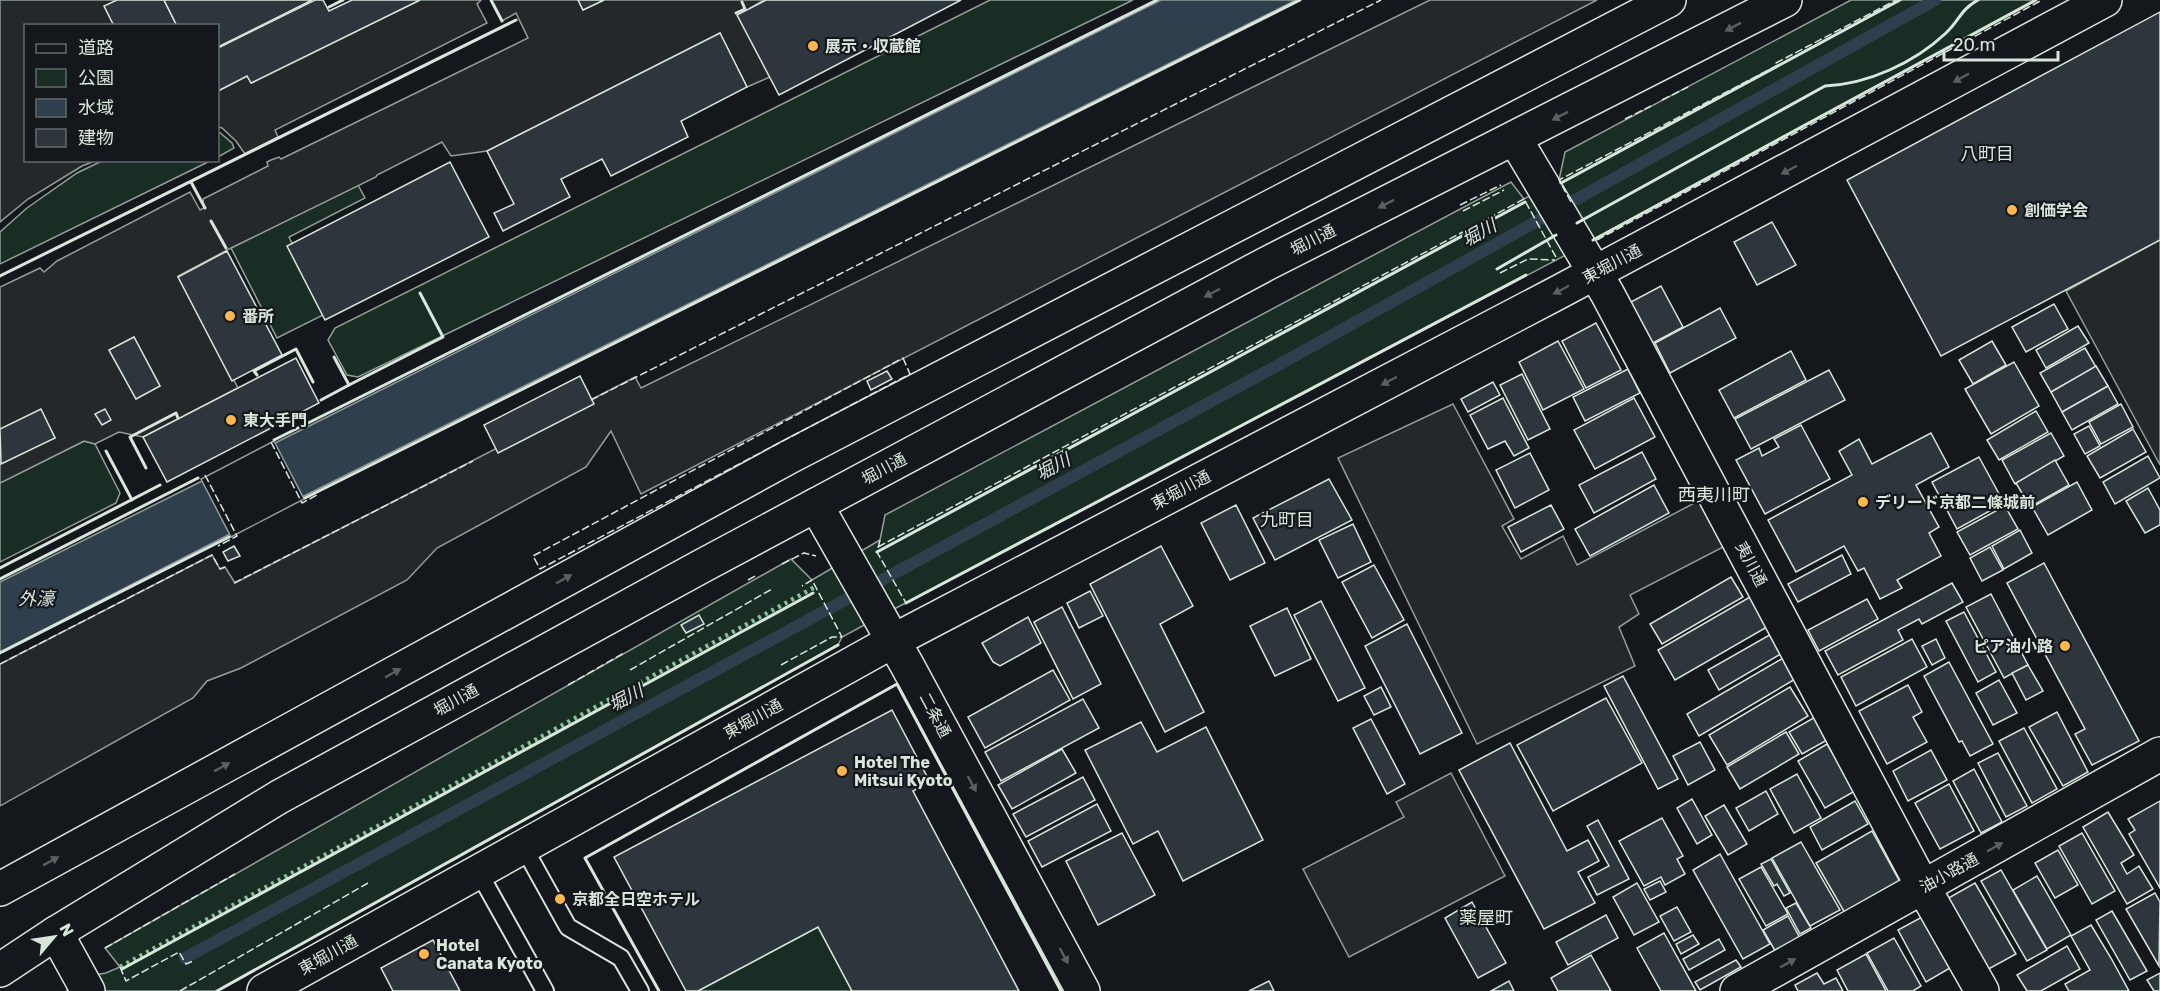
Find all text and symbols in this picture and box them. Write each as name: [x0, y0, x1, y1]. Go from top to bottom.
one-way arrow: [1724, 22, 1741, 32]
legend: [24, 24, 219, 162]
scale bar: [1944, 24, 2058, 62]
text: 20 m: [1953, 34, 1995, 56]
text: 道路: [78, 37, 114, 59]
place label: 展示・収蔵館: [825, 37, 921, 56]
marker: 展示・収蔵館: [806, 39, 820, 53]
text: 公園: [78, 67, 114, 89]
one-way arrow: [1953, 73, 1970, 83]
text: 水域: [78, 97, 114, 119]
one-way arrow: [1551, 111, 1568, 121]
text: 建物: [78, 127, 114, 149]
district label: 八町目: [1960, 143, 2014, 165]
one-way arrow: [1781, 165, 1798, 175]
one-way arrow: [1377, 199, 1394, 208]
place label: 創価学会: [2024, 201, 2088, 220]
marker: 創価学会: [2005, 203, 2019, 217]
water label: 堀川: [1458, 214, 1502, 251]
street label: 堀川通: [1287, 221, 1339, 259]
street label: 東堀川通: [1579, 241, 1645, 287]
one-way arrow: [1553, 285, 1570, 295]
one-way arrow: [1203, 288, 1220, 298]
place label: 番所: [242, 307, 274, 326]
marker: 番所: [223, 309, 237, 323]
one-way arrow: [1380, 376, 1397, 386]
place label: 東大手門: [243, 411, 307, 430]
marker: 東大手門: [224, 413, 238, 427]
water label: 堀川: [1032, 448, 1076, 485]
street label: 堀川通: [858, 449, 910, 489]
street label: 東堀川通: [1148, 467, 1214, 513]
district label: 西夷川町: [1678, 484, 1750, 506]
place label: デリード京都二條城前: [1875, 493, 2035, 512]
marker: デリード京都二條城前: [1856, 495, 1870, 509]
district label: 九町目: [1260, 509, 1314, 531]
street label: 夷川通: [1731, 538, 1771, 590]
one-way arrow: [556, 574, 572, 585]
water label: 外濠: [18, 588, 57, 610]
place label: ピア油小路: [1973, 637, 2053, 656]
marker: ピア油小路: [2058, 639, 2072, 653]
one-way arrow: [385, 668, 402, 678]
water label: 堀川: [605, 679, 649, 716]
street label: 堀川通: [430, 680, 482, 720]
street label: 二条通: [915, 689, 955, 741]
street label: 東堀川通: [720, 695, 786, 743]
place label: Hotel The Mitsui Kyoto: [854, 753, 953, 790]
one-way arrow: [214, 762, 231, 772]
marker: Hotel The Mitsui Kyoto: [835, 764, 849, 778]
one-way arrow: [967, 776, 977, 793]
one-way arrow: [1986, 842, 2003, 852]
street label: 油小路通: [1916, 849, 1982, 897]
one-way arrow: [43, 856, 60, 866]
place label: 京都全日空ホテル: [572, 890, 700, 909]
marker: 京都全日空ホテル: [553, 892, 567, 906]
north arrow: [24, 907, 84, 967]
district label: 薬屋町: [1459, 907, 1513, 929]
text: N: [56, 920, 78, 940]
street label: 東堀川通: [295, 931, 361, 979]
place label: Hotel Canata Kyoto: [436, 936, 543, 973]
marker: Hotel Canata Kyoto: [417, 947, 431, 961]
one-way arrow: [1059, 947, 1069, 964]
one-way arrow: [1780, 957, 1796, 968]

